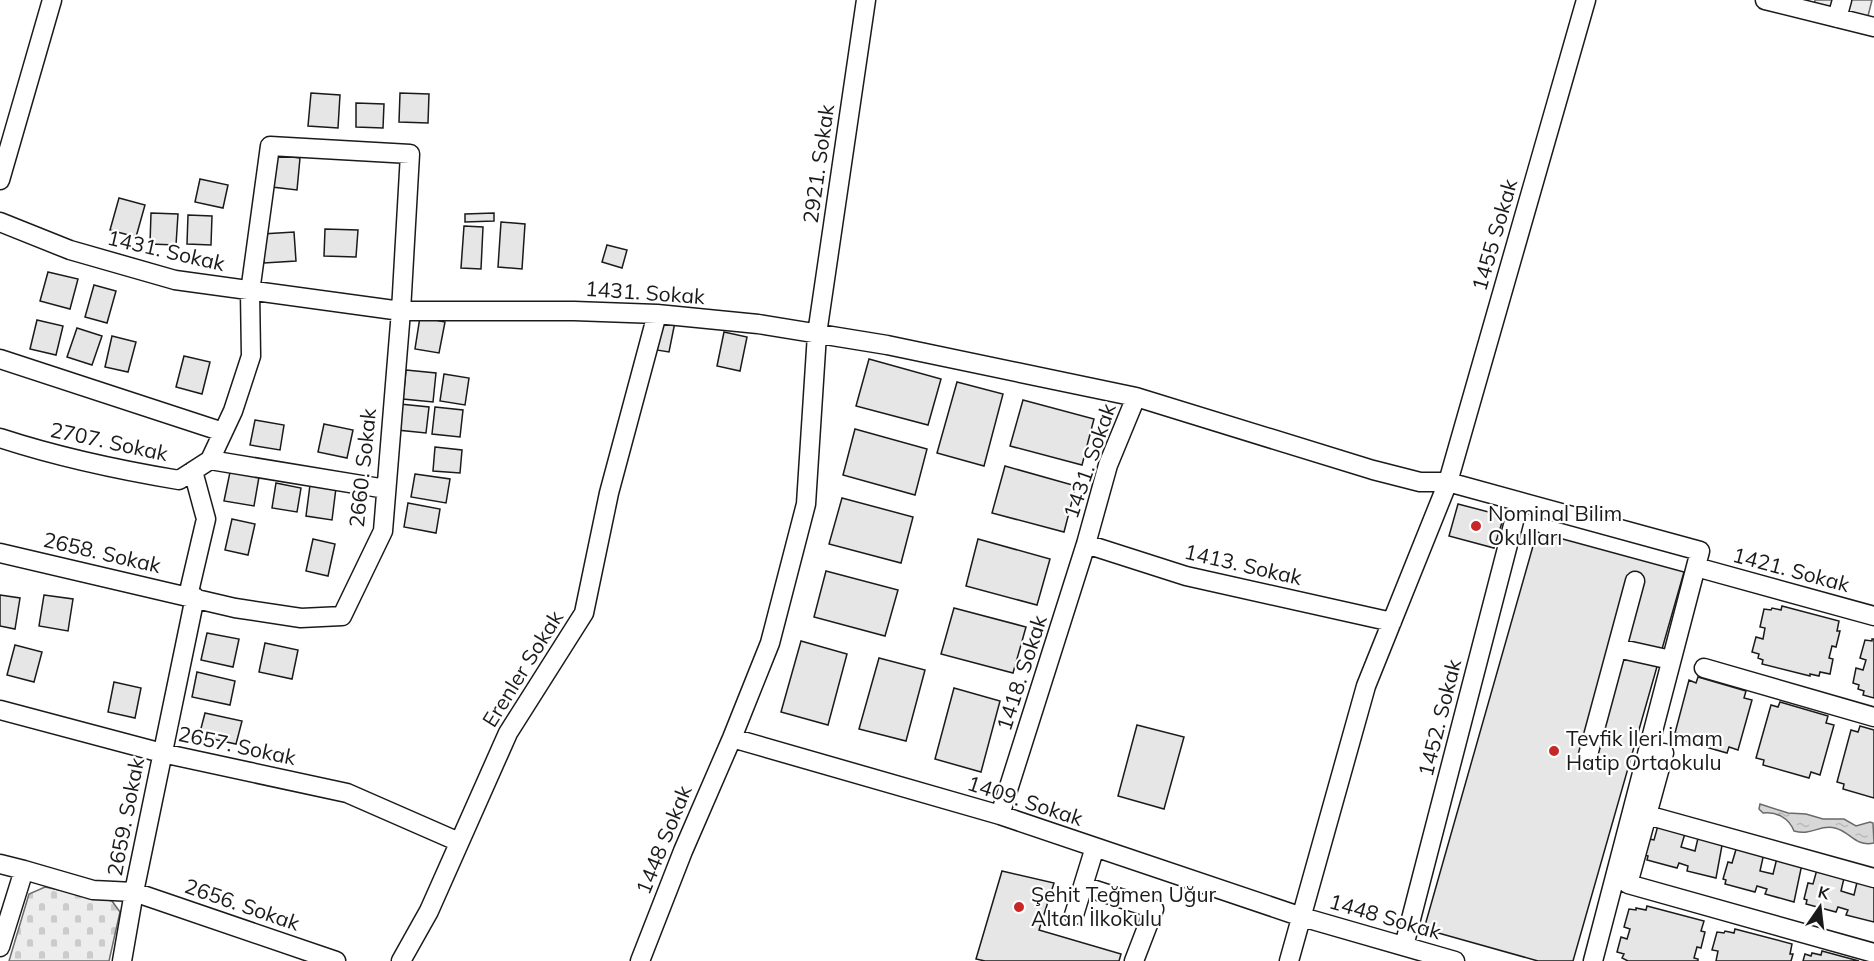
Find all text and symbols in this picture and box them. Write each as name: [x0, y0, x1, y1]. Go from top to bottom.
street label: 2921. Sokak: [797, 103, 839, 225]
street label: 1455 Sokak: [1466, 176, 1522, 294]
street label: 1431. Sokak: [105, 224, 228, 276]
street label: 1431. Sokak: [584, 275, 706, 309]
street label: 1431. Sokak: [1057, 400, 1121, 522]
street label: 2660. Sokak: [343, 407, 381, 529]
street label: 2707. Sokak: [48, 416, 171, 466]
place label: Nominal Bilim Okulları: [1488, 500, 1622, 550]
marker: Nominal Bilim Okulları: [1469, 519, 1483, 533]
street label: 2658. Sokak: [41, 526, 164, 578]
street label: 1413. Sokak: [1182, 538, 1305, 590]
street label: 1421. Sokak: [1730, 541, 1853, 597]
street label: Erenler Sokak: [476, 605, 568, 731]
street label: 1418. Sokak: [990, 612, 1052, 734]
street label: 1452. Sokak: [1412, 656, 1466, 779]
street label: 2657. Sokak: [176, 720, 299, 770]
place label: Tevfik İleri İmam Hatip Ortaokulu: [1566, 725, 1723, 775]
marker: Tevfik İleri İmam Hatip Ortaokulu: [1547, 744, 1561, 758]
street label: 2659. Sokak: [101, 755, 149, 878]
street label: 1409. Sokak: [964, 769, 1086, 831]
street label: 1448 Sokak: [629, 781, 697, 898]
street label: 2656. Sokak: [181, 872, 303, 936]
north arrow: [1790, 877, 1850, 937]
place label: Şehit Teğmen Uğur Altan İlkokulu: [1031, 881, 1217, 931]
text: K: [1816, 881, 1833, 904]
street label: 1448 Sokak: [1326, 888, 1444, 944]
marker: Şehit Teğmen Uğur Altan İlkokulu: [1012, 900, 1026, 914]

